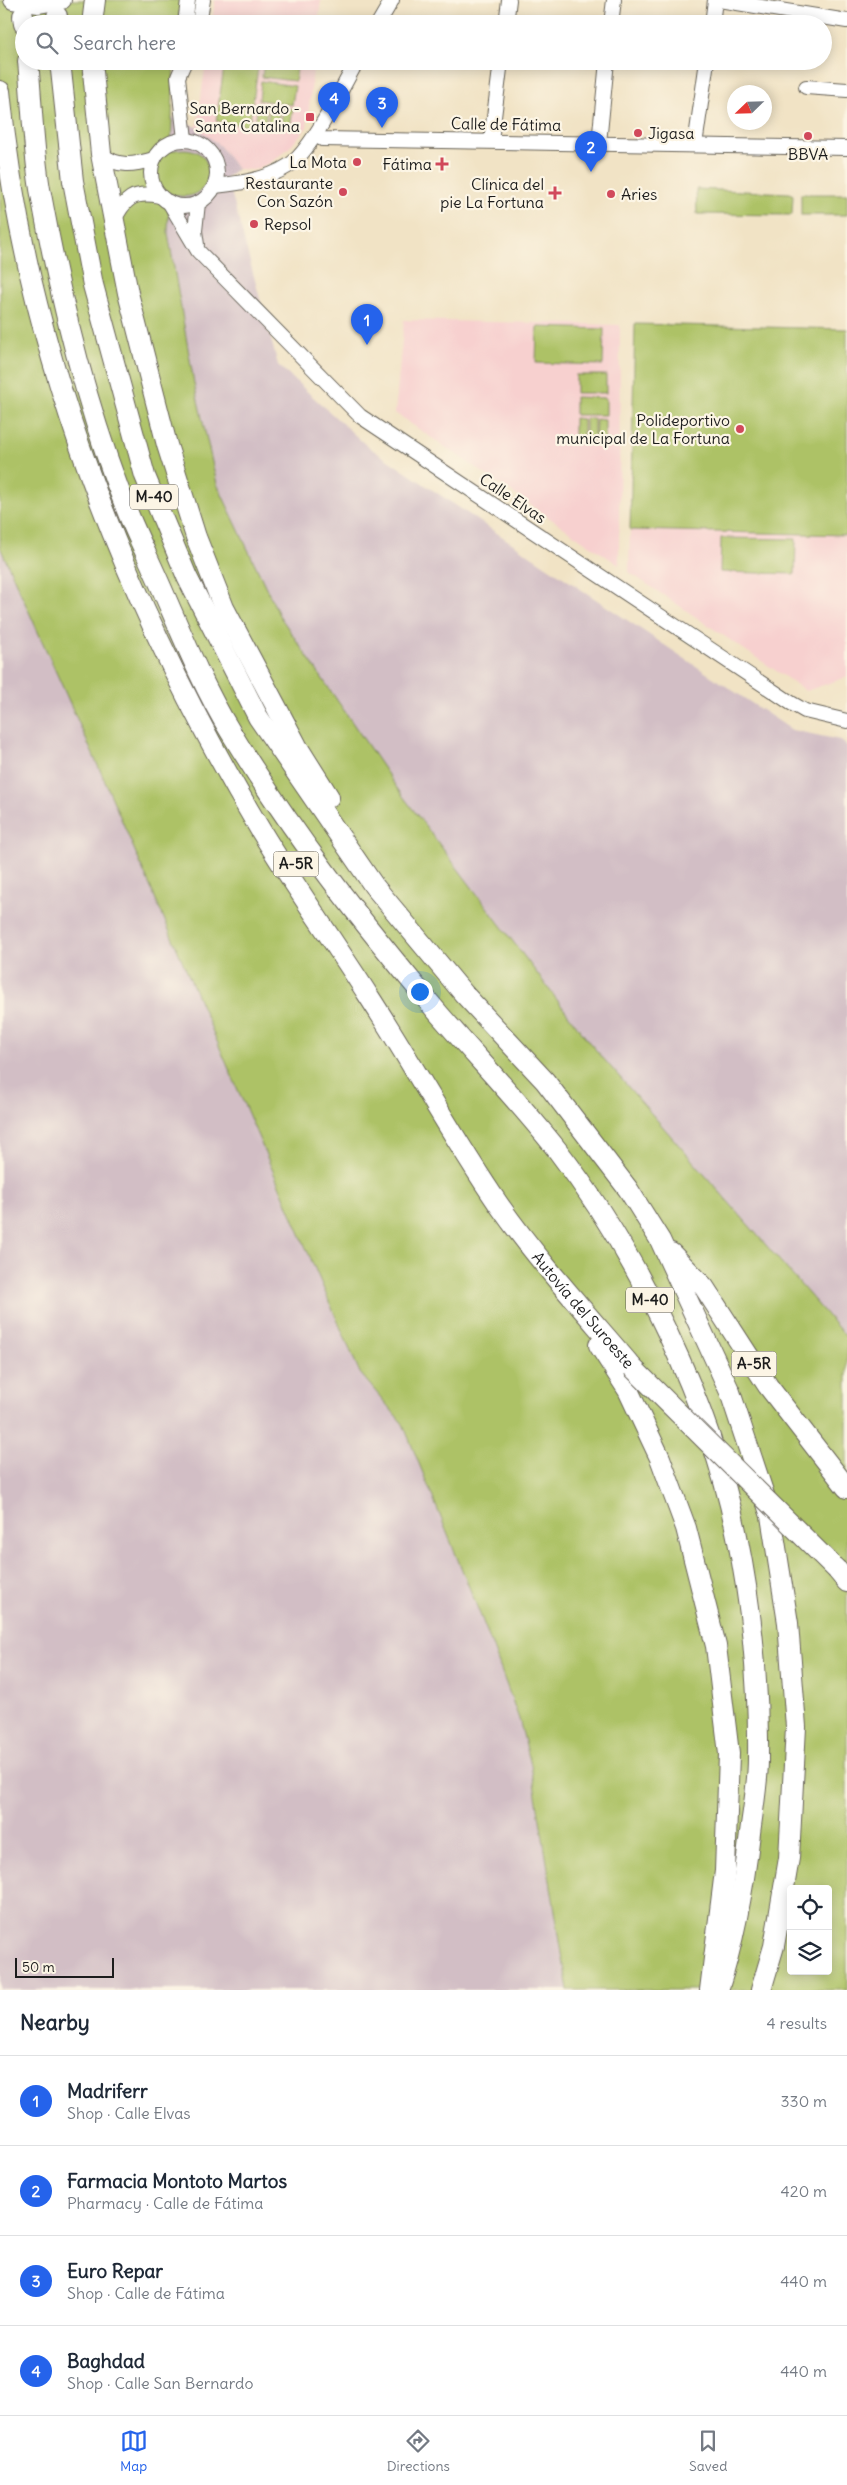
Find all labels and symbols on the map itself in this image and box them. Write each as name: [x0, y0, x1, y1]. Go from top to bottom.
pin: 4: [318, 82, 350, 123]
north arrow: [727, 85, 772, 130]
pin: 3: [366, 87, 398, 128]
place label: San Bernardo - Santa Catalina: [189, 98, 300, 136]
marker: San Bernardo - Santa Catalina: [304, 111, 316, 123]
street label: Calle de Fátima: [451, 113, 561, 135]
place label: Jigasa: [648, 123, 694, 143]
marker: Jigasa: [632, 127, 644, 139]
marker: BBVA: [802, 130, 814, 142]
pin: 2: [575, 131, 607, 172]
place label: BBVA: [788, 144, 828, 164]
place label: La Mota: [289, 152, 347, 172]
place label: Fátima: [382, 154, 432, 174]
marker: La Mota: [351, 156, 363, 168]
marker: Fátima: [436, 158, 448, 170]
place label: Restaurante Con Sazón: [245, 173, 333, 211]
place label: Clínica del pie La Fortuna: [440, 174, 544, 212]
place label: Aries: [621, 184, 657, 204]
marker: Restaurante Con Sazón: [337, 186, 349, 198]
marker: Clínica del pie La Fortuna: [548, 186, 562, 200]
marker: Aries: [605, 188, 617, 200]
place label: Repsol: [264, 214, 311, 234]
marker: Repsol: [248, 218, 260, 230]
pin: 1: [351, 304, 383, 345]
place label: Polideportivo municipal de La Fortuna: [556, 410, 730, 448]
marker: Polideportivo municipal de La Fortuna: [734, 423, 746, 435]
street label: Calle Elvas: [476, 468, 550, 528]
road number: M-40: [130, 484, 178, 510]
road number: A-5R: [274, 852, 318, 876]
your location: [407, 979, 433, 1005]
street label: Autovía del Suroeste: [528, 1247, 639, 1372]
road number: M-40: [626, 1288, 674, 1312]
road number: A-5R: [732, 1352, 776, 1376]
scale bar: [15, 1955, 114, 1978]

